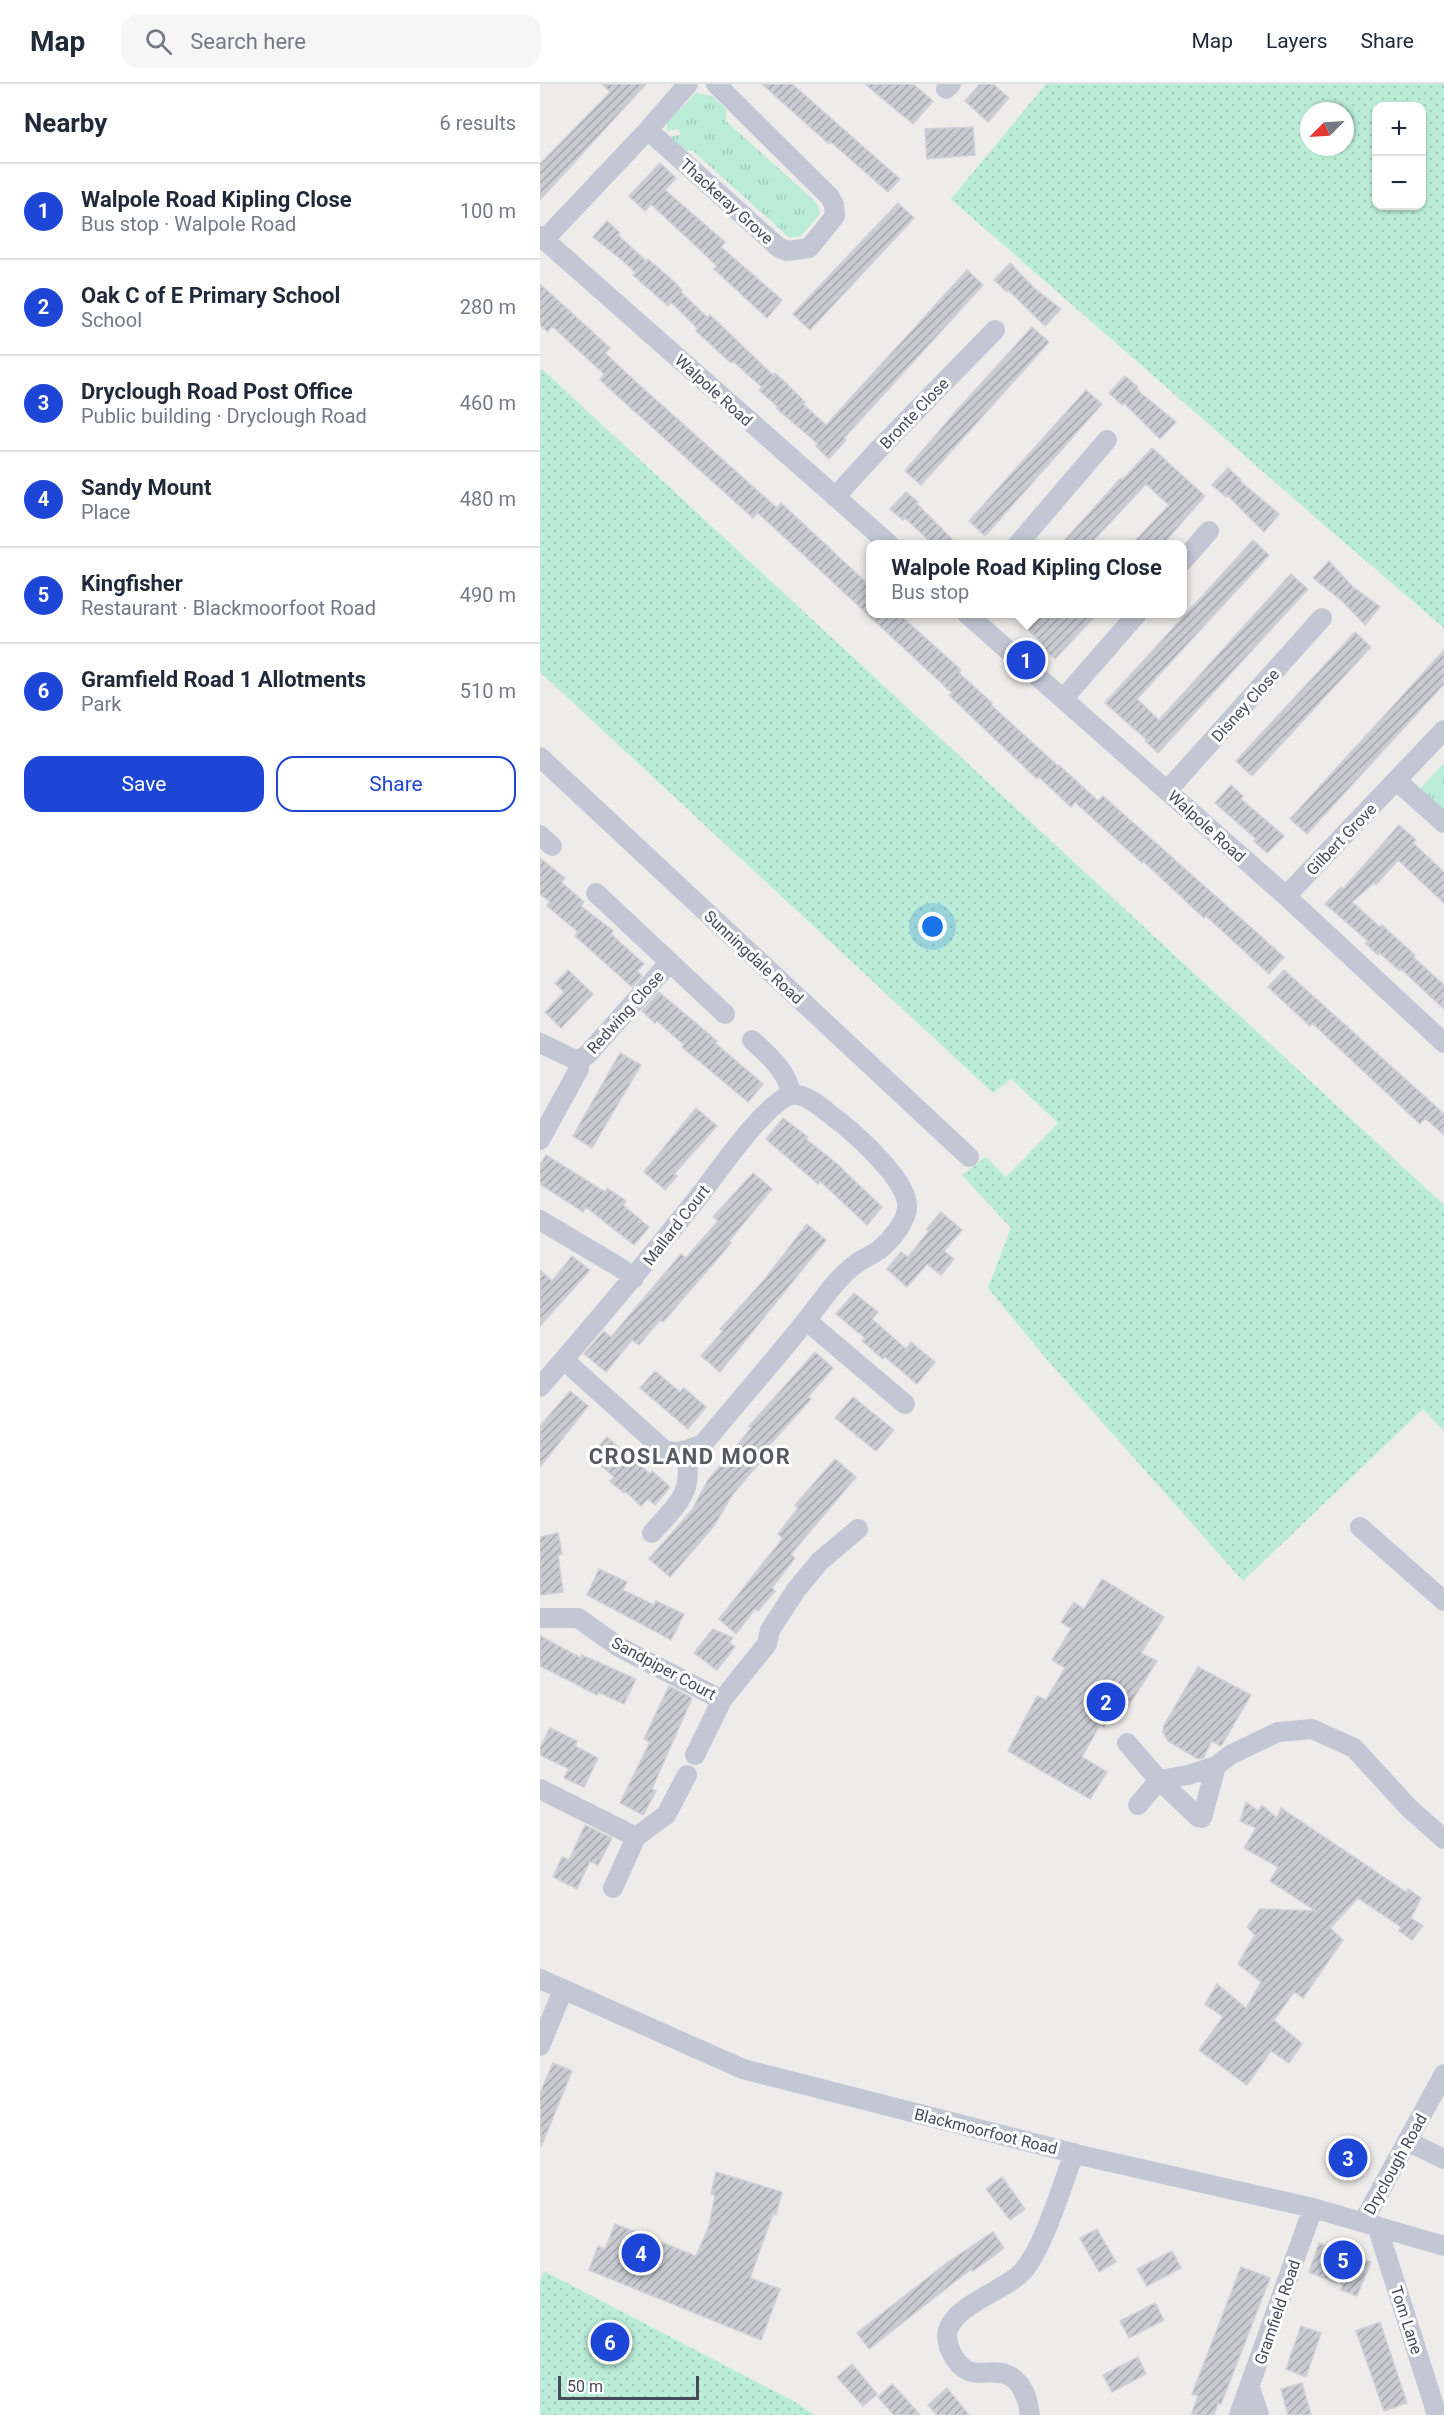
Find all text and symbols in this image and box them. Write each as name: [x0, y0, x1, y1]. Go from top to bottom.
search box: [121, 14, 541, 68]
text: Map: [30, 25, 85, 58]
icon: search: [142, 25, 175, 58]
text: Search here: [190, 29, 306, 54]
text: Map: [1191, 29, 1233, 53]
text: Layers: [1266, 29, 1327, 53]
text: Share: [1360, 29, 1414, 53]
north arrow: [1300, 102, 1354, 156]
map controls: [1372, 102, 1426, 210]
button: +: [1372, 102, 1426, 156]
text: Nearby: [24, 108, 107, 138]
text: 6 results: [440, 111, 516, 135]
street label: Thackeray Grove: [676, 155, 777, 248]
button: −: [1372, 156, 1426, 210]
text: Walpole Road Kipling Close: [81, 187, 352, 212]
text: 1: [38, 199, 49, 223]
text: 100 m: [460, 199, 516, 223]
text: Bus stop · Walpole Road: [81, 212, 296, 236]
text: Oak C of E Primary School: [81, 283, 340, 308]
text: 2: [38, 295, 49, 319]
text: 280 m: [460, 295, 516, 319]
text: School: [81, 308, 142, 332]
street label: Walpole Road: [671, 351, 756, 430]
street label: Bronte Close: [876, 374, 953, 453]
text: Dryclough Road Post Office: [81, 379, 353, 404]
text: 3: [38, 391, 49, 415]
text: 460 m: [460, 391, 516, 415]
text: Public building · Dryclough Road: [81, 404, 367, 428]
text: Sandy Mount: [81, 475, 211, 500]
text: 4: [38, 487, 49, 511]
text: 480 m: [460, 487, 516, 511]
text: Place: [81, 500, 130, 524]
popup: [866, 540, 1187, 618]
text: Walpole Road Kipling Close: [891, 555, 1162, 580]
text: Kingfisher: [81, 571, 183, 596]
text: Bus stop: [891, 580, 969, 604]
text: 5: [38, 583, 49, 607]
text: 490 m: [460, 583, 516, 607]
text: Restaurant · Blackmoorfoot Road: [81, 596, 376, 620]
pin: 1: [1006, 638, 1046, 682]
street label: Disney Close: [1208, 665, 1283, 746]
text: Gramfield Road 1 Allotments: [81, 667, 366, 692]
text: 6: [38, 679, 49, 703]
text: 510 m: [460, 679, 516, 703]
text: Park: [81, 692, 121, 716]
button: Save: [24, 756, 264, 812]
button: Share: [276, 756, 516, 812]
street label: Walpole Road: [1164, 787, 1249, 866]
street label: Gilbert Grove: [1302, 799, 1380, 879]
street label: Sunningdale Road: [700, 907, 807, 1008]
your location: [918, 912, 947, 941]
street label: Redwing Close: [583, 967, 668, 1058]
street label: Mallard Court: [639, 1181, 714, 1269]
district label: CROSLAND MOOR: [589, 1444, 791, 1469]
street label: Sandpiper Court: [608, 1633, 719, 1704]
pin: 2: [1086, 1680, 1126, 1724]
street label: Blackmoorfoot Road: [912, 2105, 1059, 2158]
street label: Dryclough Road: [1360, 2111, 1431, 2218]
pin: 3: [1328, 2136, 1368, 2180]
pin: 4: [622, 2230, 660, 2276]
pin: 5: [1324, 2238, 1362, 2282]
street label: Gramfield Road: [1251, 2257, 1304, 2367]
street label: Tom Lane: [1387, 2284, 1426, 2357]
pin: 6: [590, 2320, 630, 2364]
scale bar: [558, 2373, 699, 2400]
text: 50 m: [567, 2377, 603, 2396]

